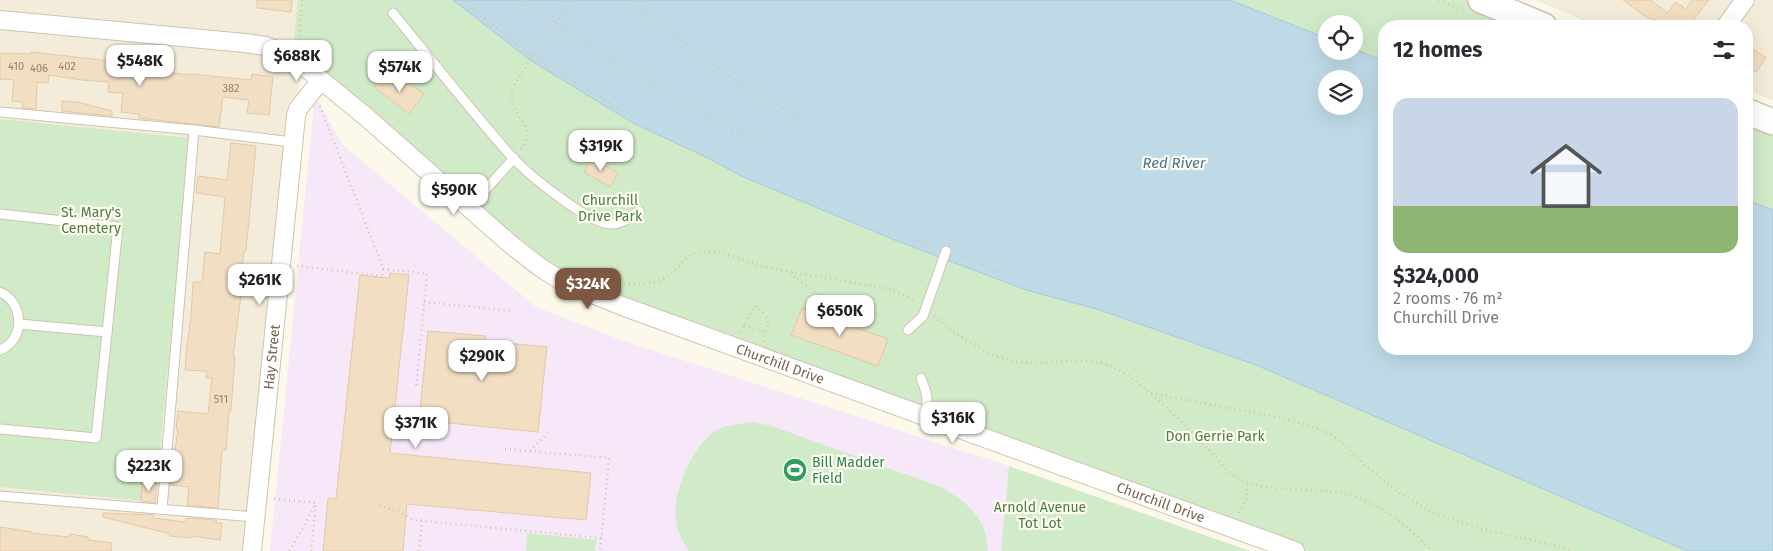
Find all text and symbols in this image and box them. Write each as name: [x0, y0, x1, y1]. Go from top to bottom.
map controls: [1318, 15, 1363, 115]
button: locate: [1318, 15, 1363, 60]
icon: filters: [1710, 36, 1738, 64]
text: 12 homes: [1393, 37, 1482, 63]
pin: $688K: [262, 39, 332, 82]
pin: $548K: [105, 44, 175, 87]
text: $688K: [274, 46, 320, 65]
text: $548K: [117, 51, 163, 70]
pin: $574K: [365, 51, 435, 93]
text: $574K: [379, 57, 421, 76]
house number: 410: [8, 60, 24, 73]
house number: 402: [58, 60, 76, 73]
house number: 406: [30, 62, 48, 75]
button: layers: [1318, 70, 1363, 115]
house number: 382: [223, 82, 239, 95]
pin: $319K: [566, 130, 636, 172]
icon: home: [1521, 131, 1611, 221]
text: $319K: [579, 136, 623, 155]
water label: Red River: [1142, 154, 1207, 172]
pin: $590K: [419, 174, 489, 216]
text: $590K: [431, 180, 477, 199]
park label: Churchill Drive Park: [578, 192, 643, 225]
park label: St. Mary's Cemetery: [61, 204, 121, 237]
text: $324,000: [1393, 263, 1479, 289]
pin: $261K: [225, 264, 295, 306]
pin: $324K: [553, 268, 623, 310]
text: $261K: [239, 270, 281, 289]
text: $324K: [566, 274, 610, 293]
text: 2 rooms · 76 m²: [1393, 289, 1503, 308]
pin: $650K: [805, 294, 875, 337]
text: $650K: [817, 301, 863, 320]
text: Churchill Drive: [1393, 308, 1499, 327]
street label: Hay Street: [260, 323, 284, 391]
pin: $290K: [447, 340, 517, 382]
street label: Churchill Drive: [734, 340, 827, 388]
text: $290K: [459, 346, 505, 365]
house number: 511: [214, 393, 228, 406]
pin: $316K: [918, 402, 988, 444]
pin: $371K: [381, 406, 451, 449]
text: $316K: [931, 408, 975, 427]
text: $371K: [395, 413, 437, 432]
park label: Don Gerrie Park: [1165, 428, 1265, 445]
pin: $223K: [114, 450, 184, 492]
place label: Bill Madder Field: [812, 454, 885, 487]
text: $223K: [127, 456, 171, 475]
sports icon: Bill Madder Field: [782, 457, 808, 483]
street label: Churchill Drive: [1114, 479, 1207, 526]
park label: Arnold Avenue Tot Lot: [994, 499, 1086, 532]

